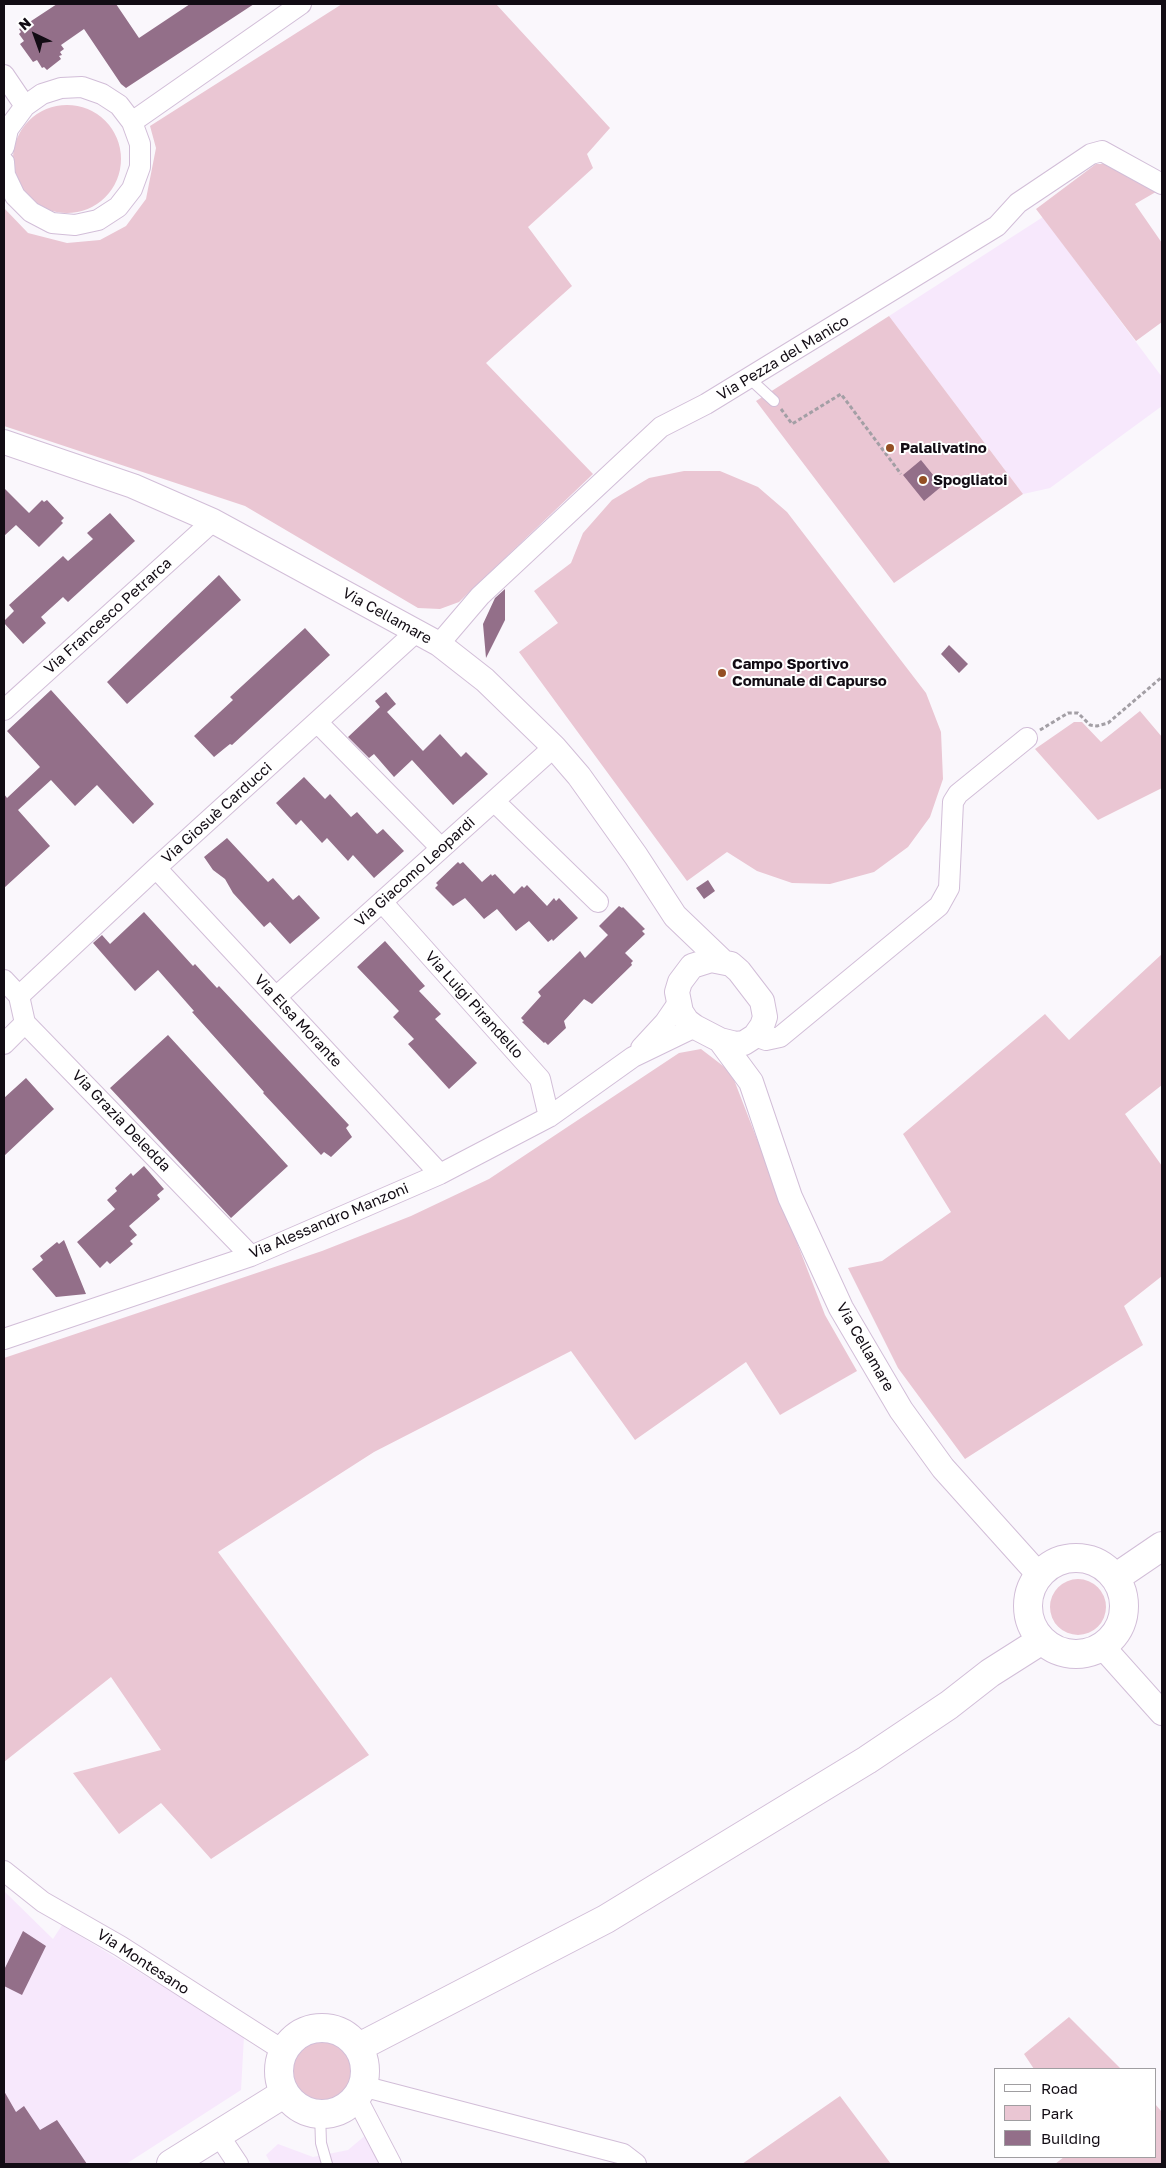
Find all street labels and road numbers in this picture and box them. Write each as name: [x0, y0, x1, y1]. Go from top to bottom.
street label: Via Pezza del Manico: [714, 311, 852, 405]
street label: Via Francesco Petrarca: [41, 554, 175, 678]
street label: Via Cellamare: [339, 584, 435, 648]
street label: Via Giosuè Carducci: [158, 759, 276, 867]
street label: Via Giacomo Leopardi: [351, 813, 479, 931]
street label: Via Luigi Pirandello: [421, 948, 527, 1062]
street label: Via Elsa Morante: [250, 971, 346, 1071]
street label: Via Grazia Deledda: [68, 1066, 174, 1176]
street label: Via Alessandro Manzoni: [247, 1179, 411, 1263]
street label: Via Cellamare: [832, 1299, 898, 1395]
street label: Via Montesano: [93, 1925, 193, 1999]

